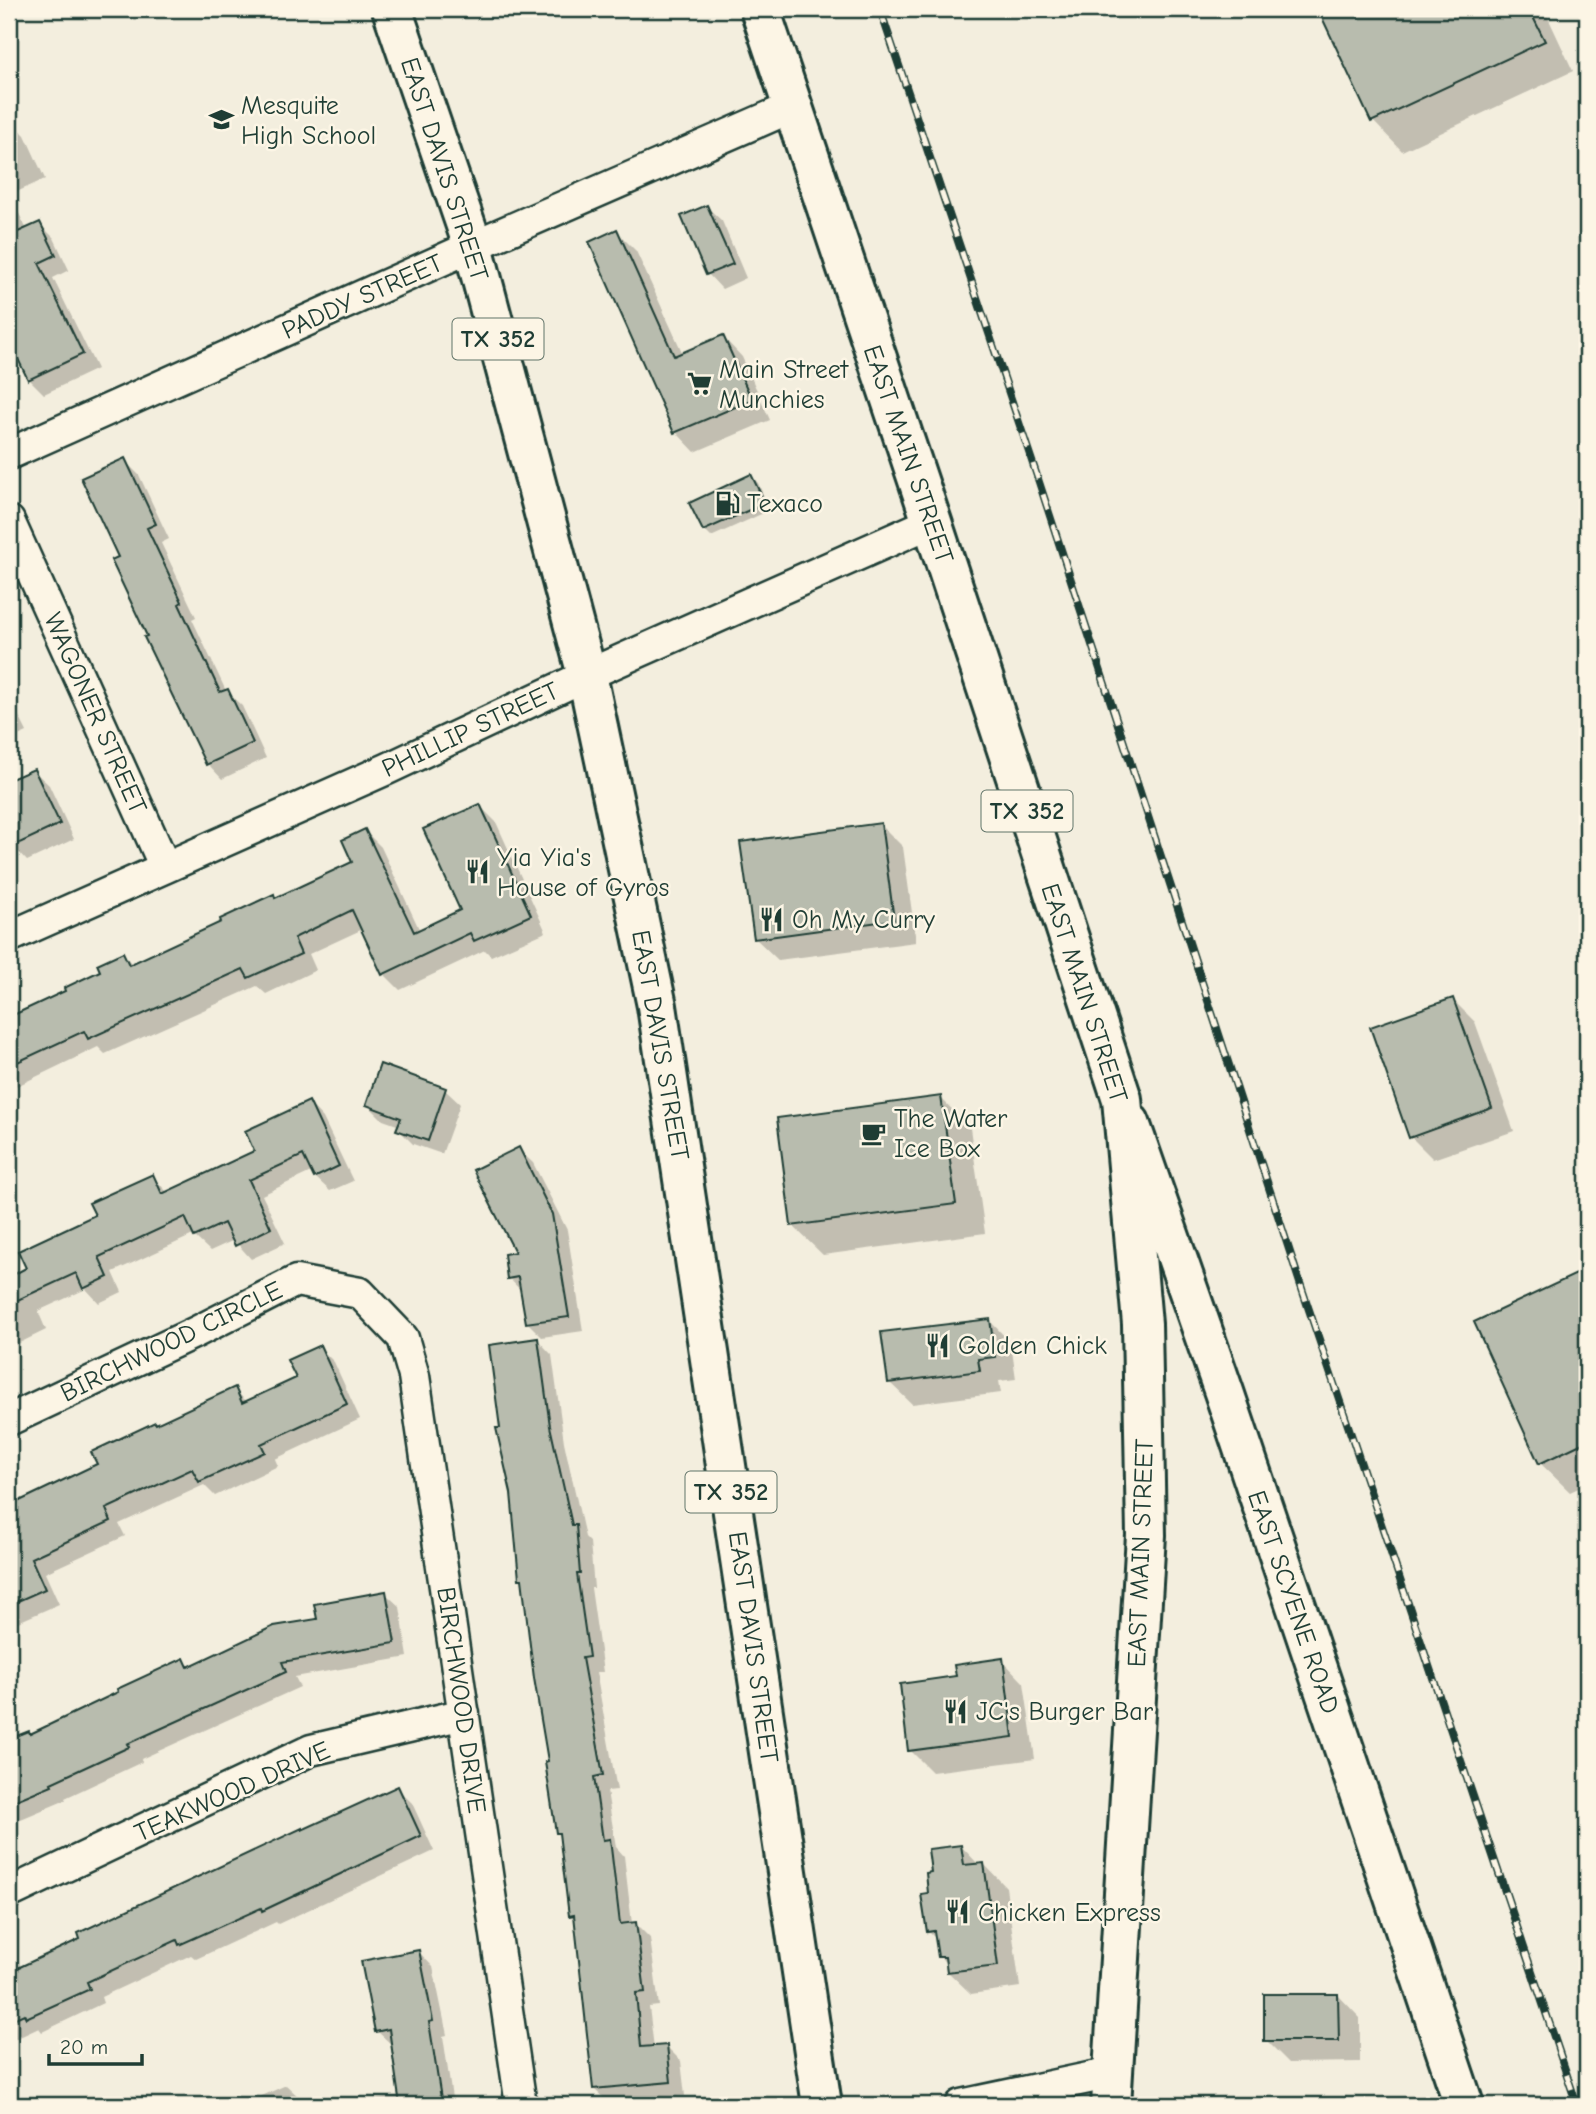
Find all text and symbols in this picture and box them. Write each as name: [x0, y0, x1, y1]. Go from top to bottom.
street label: EAST DAVIS STREET: [394, 54, 494, 285]
place label: Mesquite High School: [241, 91, 376, 151]
school or university icon: Mesquite High School: [207, 106, 235, 134]
street label: PADDY STREET: [277, 248, 448, 346]
road number: TX 352: [452, 318, 544, 360]
street label: EAST MAIN STREET: [857, 341, 960, 568]
place label: Main Street Munchies: [719, 355, 850, 415]
supermarket icon: Main Street Munchies: [685, 370, 713, 398]
fuel station icon: Texaco: [713, 489, 741, 517]
place label: Texaco: [747, 489, 823, 519]
street label: WAGONER STREET: [37, 608, 153, 819]
street label: PHILLIP STREET: [377, 676, 564, 784]
road number: TX 352: [982, 790, 1072, 832]
place label: Yia Yia's House of Gyros: [497, 843, 669, 903]
restaurant icon: Yia Yia's House of Gyros: [463, 858, 491, 886]
street label: EAST MAIN STREET: [1034, 880, 1134, 1107]
restaurant icon: Oh My Curry: [758, 905, 786, 933]
place label: Oh My Curry: [792, 905, 935, 935]
street label: EAST DAVIS STREET: [625, 928, 695, 1163]
place label: The Water Ice Box: [894, 1104, 1008, 1164]
cafe icon: The Water Ice Box: [860, 1119, 888, 1147]
street label: BIRCHWOOD CIRCLE: [56, 1275, 287, 1409]
restaurant icon: Golden Chick: [924, 1331, 952, 1359]
place label: Golden Chick: [958, 1331, 1107, 1361]
street label: EAST MAIN STREET: [1122, 1438, 1160, 1668]
road number: TX 352: [686, 1472, 776, 1512]
street label: EAST SCYENE ROAD: [1241, 1487, 1345, 1718]
street label: EAST DAVIS STREET: [722, 1530, 784, 1765]
street label: BIRCHWOOD DRIVE: [430, 1585, 492, 1815]
restaurant icon: JC's Burger Bar: [942, 1697, 970, 1725]
place label: JC's Burger Bar: [976, 1697, 1154, 1727]
street label: TEAKWOOD DRIVE: [130, 1735, 335, 1848]
restaurant icon: Chicken Express: [944, 1898, 972, 1926]
place label: Chicken Express: [978, 1898, 1161, 1928]
scale bar: [49, 2023, 142, 2067]
text: 20 m: [60, 2035, 108, 2059]

